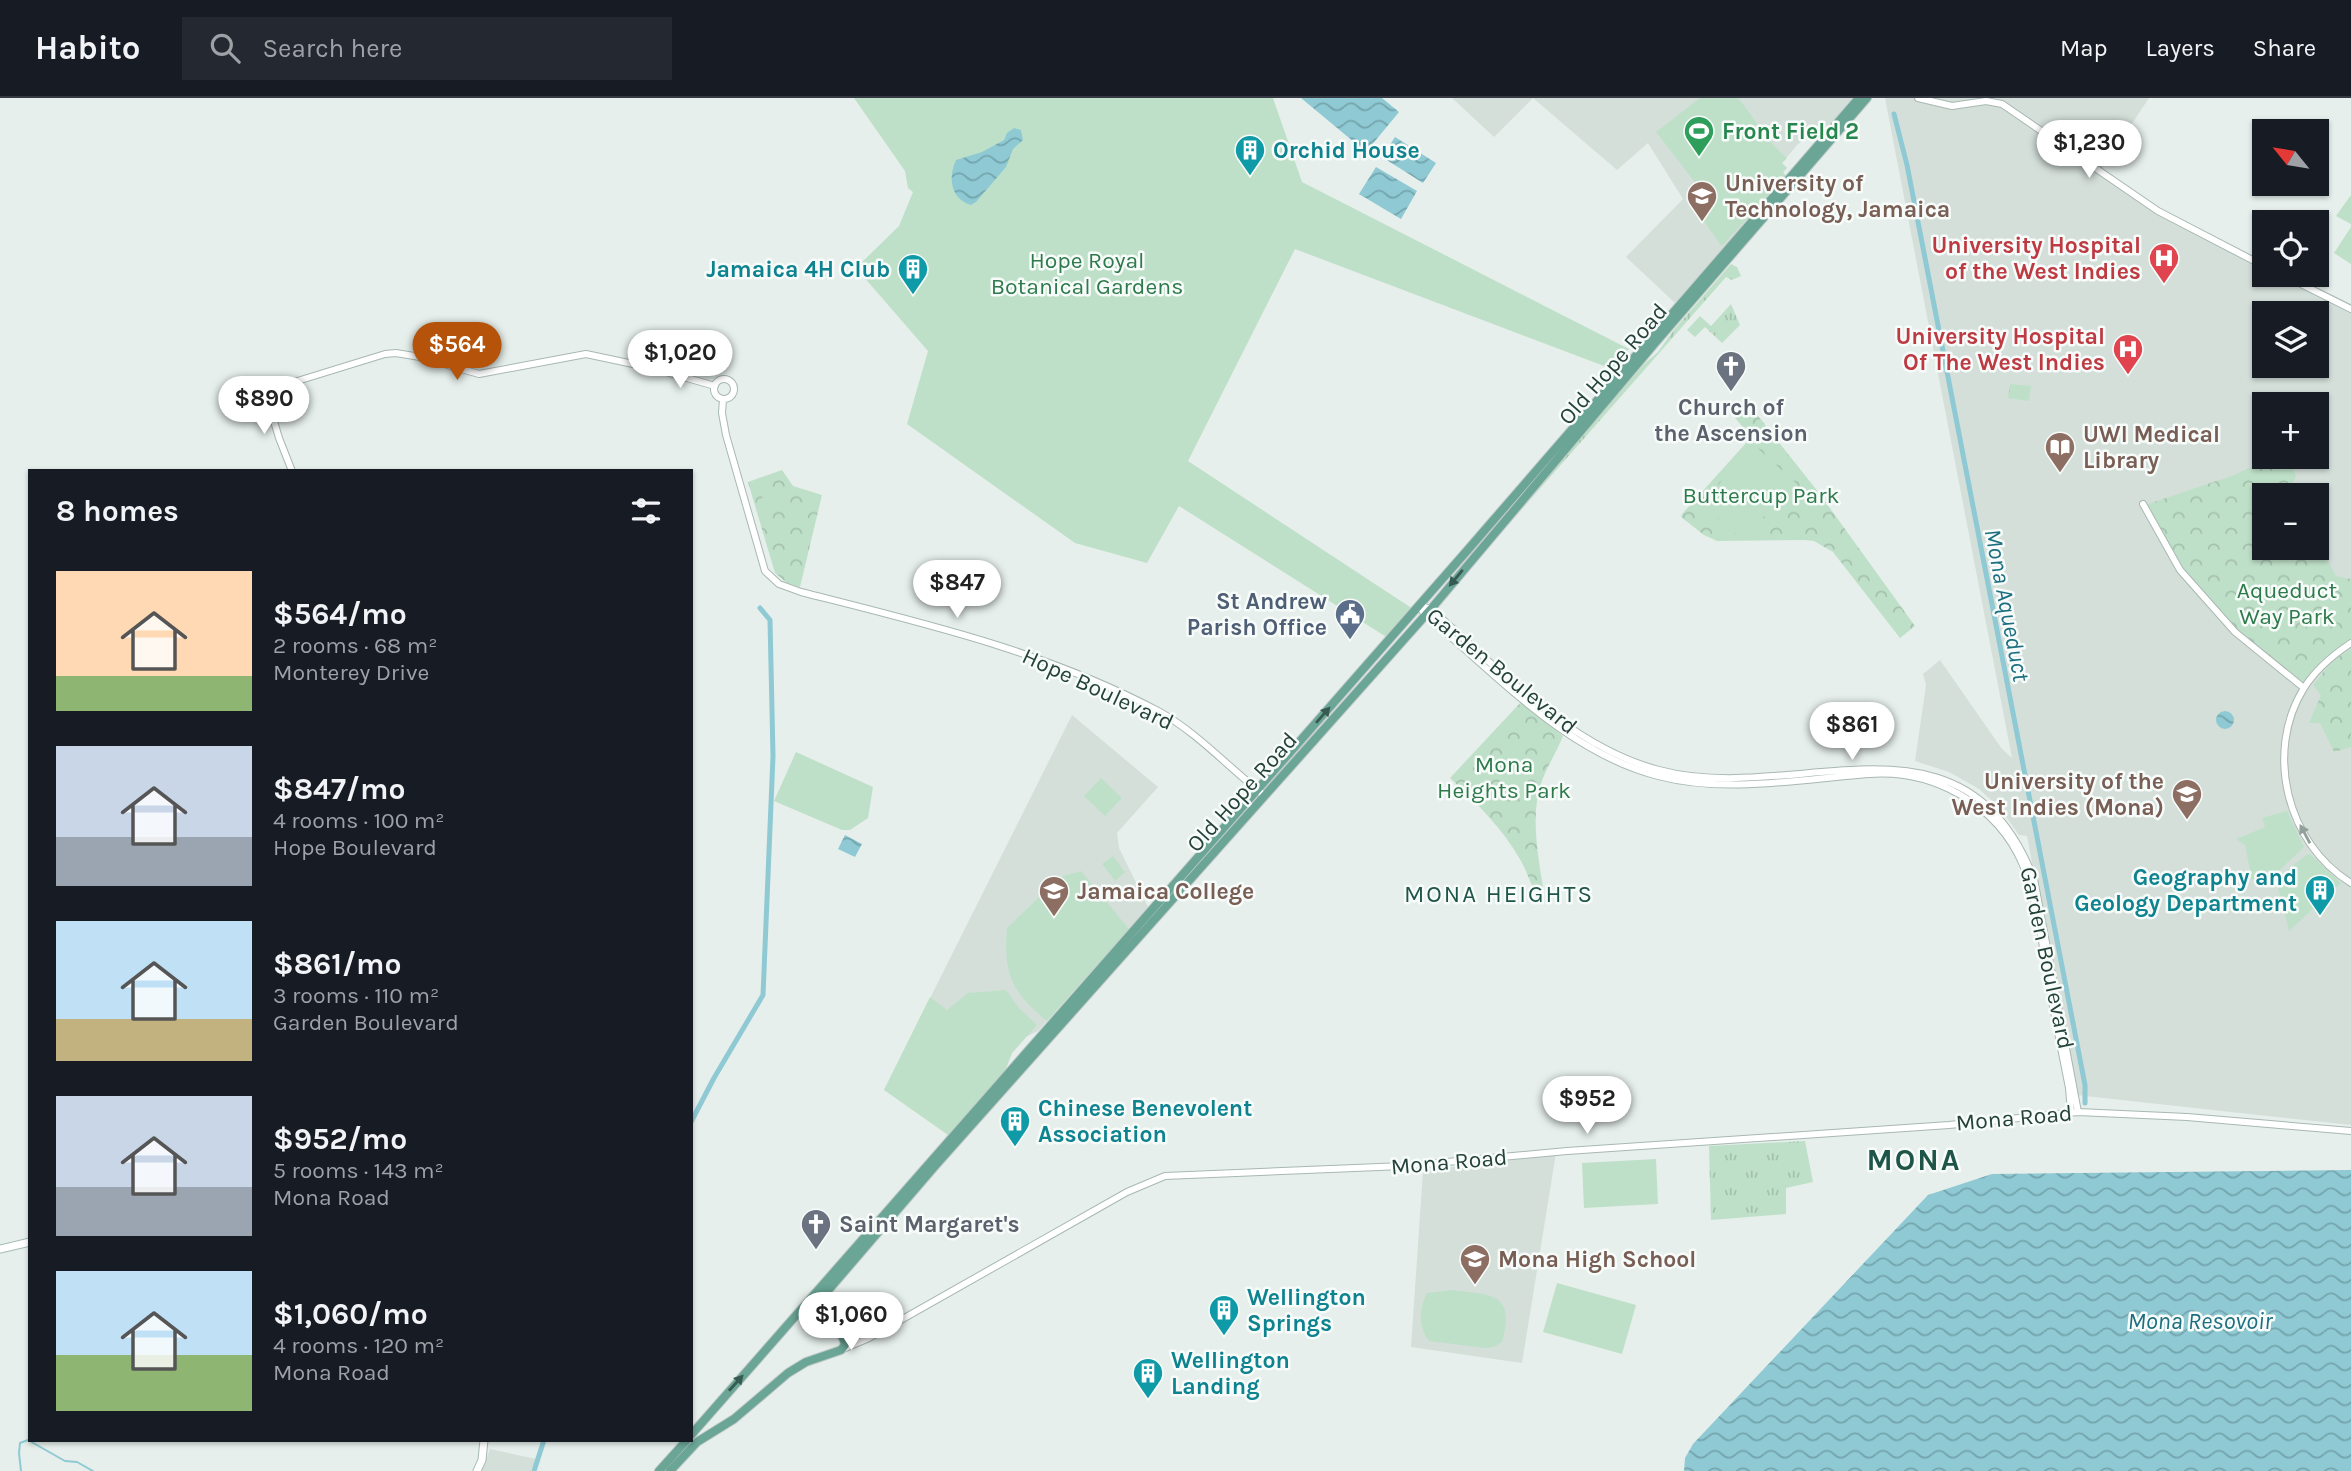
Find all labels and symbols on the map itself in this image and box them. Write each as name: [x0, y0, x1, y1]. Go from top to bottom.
sports icon: Front Field 2: [1682, 114, 1716, 158]
place label: Front Field 2: [1722, 118, 1859, 145]
north arrow: [2252, 119, 2329, 196]
pin: $1,230: [2032, 120, 2146, 180]
building icon: Orchid House: [1233, 133, 1267, 177]
place label: Orchid House: [1273, 137, 1420, 164]
place label: University of Technology, Jamaica: [1725, 170, 1950, 223]
school or university icon: University of Technology, Jamaica: [1685, 179, 1719, 223]
place label: University Hospital of the West Indies: [1931, 232, 2141, 285]
hospital icon: University Hospital of the West Indies: [2147, 241, 2181, 285]
park label: Hope Royal Botanical Gardens: [991, 247, 1183, 300]
building icon: Jamaica 4H Club: [896, 252, 930, 296]
place label: Jamaica 4H Club: [706, 256, 890, 283]
street label: Old Hope Road: [1553, 298, 1673, 430]
pin: $564: [416, 322, 498, 382]
place label: University Hospital Of The West Indies: [1895, 323, 2105, 376]
pin: $1,020: [623, 330, 737, 390]
hospital icon: University Hospital Of The West Indies: [2111, 332, 2145, 376]
church icon: Church of the Ascension: [1714, 349, 1748, 393]
pin: $890: [223, 376, 305, 436]
place label: Church of the Ascension: [1654, 394, 1808, 447]
place label: UWI Medical Library: [2083, 421, 2220, 474]
library icon: UWI Medical Library: [2043, 430, 2077, 474]
park label: Buttercup Park: [1682, 482, 1840, 509]
water label: Mona Aqueduct: [1978, 526, 2036, 684]
pin: $847: [916, 560, 998, 620]
one-way arrow: [1449, 569, 1464, 587]
park label: Aqueduct Way Park: [2237, 577, 2338, 630]
place label: St Andrew Parish Office: [1187, 588, 1328, 641]
public building icon: St Andrew Parish Office: [1333, 597, 1367, 641]
street label: Garden Boulevard: [1421, 602, 1583, 740]
street label: Hope Boulevard: [1018, 642, 1178, 736]
pin: $861: [1811, 702, 1893, 762]
one-way arrow: [1315, 706, 1331, 724]
street label: Old Hope Road: [1181, 726, 1303, 858]
park label: Mona Heights Park: [1437, 751, 1571, 804]
place label: University of the West Indies (Mona): [1952, 768, 2164, 821]
school or university icon: University of the West Indies (Mona): [2170, 777, 2204, 821]
one-way arrow: [2299, 824, 2311, 844]
street label: Garden Boulevard: [2014, 864, 2080, 1052]
place label: Geography and Geology Department: [2074, 864, 2297, 917]
building icon: Geography and Geology Department: [2303, 873, 2337, 917]
school or university icon: Jamaica College: [1037, 874, 1071, 918]
place label: Jamaica College: [1077, 878, 1254, 905]
district label: MONA HEIGHTS: [1404, 880, 1594, 908]
pin: $952: [1546, 1076, 1628, 1136]
place label: Chinese Benevolent Association: [1038, 1095, 1252, 1148]
street label: Mona Road: [1955, 1099, 2073, 1137]
building icon: Chinese Benevolent Association: [998, 1104, 1032, 1148]
district label: MONA: [1867, 1142, 1962, 1178]
street label: Mona Road: [1390, 1143, 1508, 1181]
church icon: Saint Margaret's: [799, 1207, 833, 1251]
place label: Saint Margaret's: [839, 1211, 1020, 1238]
school or university icon: Mona High School: [1458, 1242, 1492, 1286]
place label: Mona High School: [1498, 1246, 1696, 1273]
place label: Wellington Springs: [1247, 1284, 1366, 1337]
pin: $1,060: [794, 1292, 908, 1352]
building icon: Wellington Springs: [1207, 1293, 1241, 1337]
water label: Mona Resovoir: [2127, 1307, 2273, 1335]
place label: Wellington Landing: [1171, 1347, 1290, 1400]
building icon: Wellington Landing: [1131, 1356, 1165, 1400]
one-way arrow: [728, 1374, 744, 1392]

